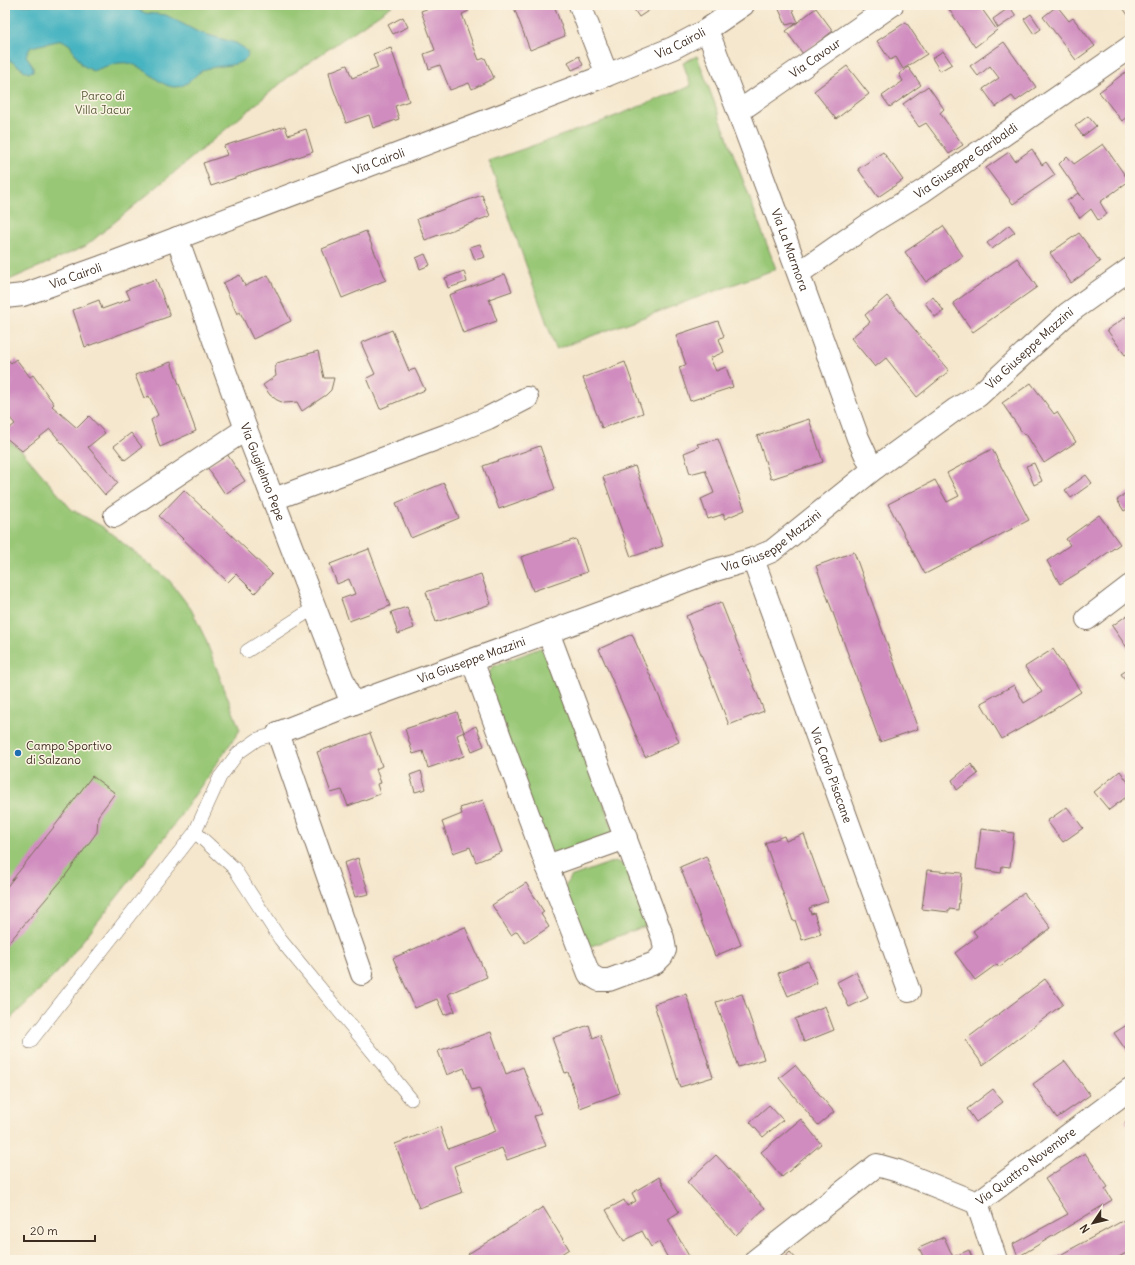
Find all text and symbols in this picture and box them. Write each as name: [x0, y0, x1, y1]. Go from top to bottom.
street label: Via Cairoli: [653, 24, 708, 62]
street label: Via Cavour: [786, 35, 844, 81]
park label: Parco di Villa Jacur: [75, 88, 131, 117]
street label: Via Giuseppe Garibaldi: [911, 120, 1020, 202]
street label: Via Cairoli: [350, 145, 407, 178]
street label: Via La Marmora: [768, 207, 812, 293]
street label: Via Cairoli: [47, 259, 104, 292]
street label: Via Giuseppe Mazzini: [982, 304, 1076, 392]
street label: Via Guglielmo Pepe: [237, 421, 289, 523]
street label: Via Giuseppe Mazzini: [720, 506, 824, 575]
street label: Via Giuseppe Mazzini: [415, 633, 527, 686]
street label: Via Carlo Pisacane: [807, 725, 856, 825]
place label: Campo Sportivo di Salzano: [26, 738, 112, 767]
marker: Campo Sportivo di Salzano: [13, 748, 23, 758]
street label: Via Quattro Novembre: [973, 1124, 1079, 1208]
north arrow: [1073, 1203, 1113, 1243]
scale bar: [24, 1217, 95, 1243]
text: N: [1077, 1222, 1093, 1236]
text: 20 m: [30, 1223, 58, 1238]

